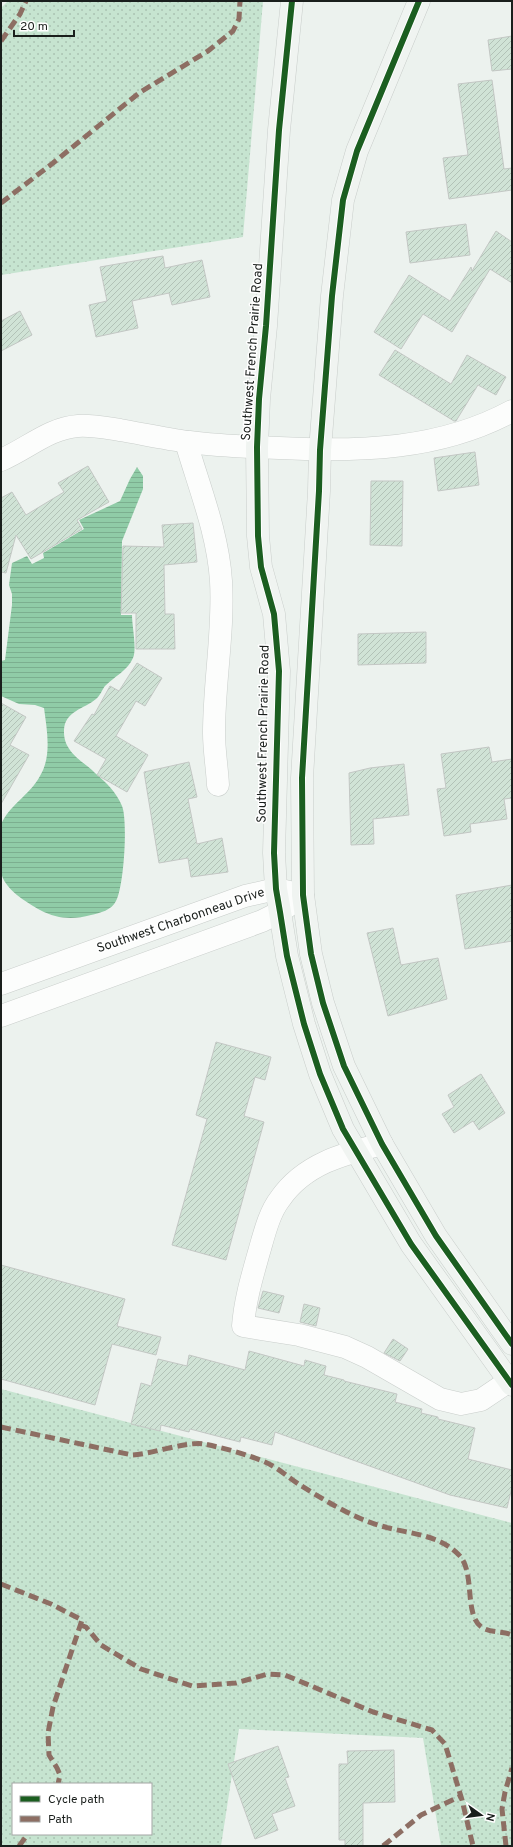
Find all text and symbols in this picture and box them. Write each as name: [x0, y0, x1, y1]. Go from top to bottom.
scale bar: [14, 12, 74, 38]
text: 20 m: [20, 19, 48, 35]
street label: Southwest French Prairie Road: [239, 263, 267, 441]
street label: Southwest French Prairie Road: [254, 645, 274, 823]
street label: Southwest Charbonneau Drive: [95, 885, 267, 957]
legend: [12, 1783, 152, 1835]
text: Cycle path: [48, 1792, 105, 1808]
north arrow: [461, 1795, 501, 1835]
text: Path: [48, 1812, 73, 1828]
text: N: [482, 1812, 497, 1823]

